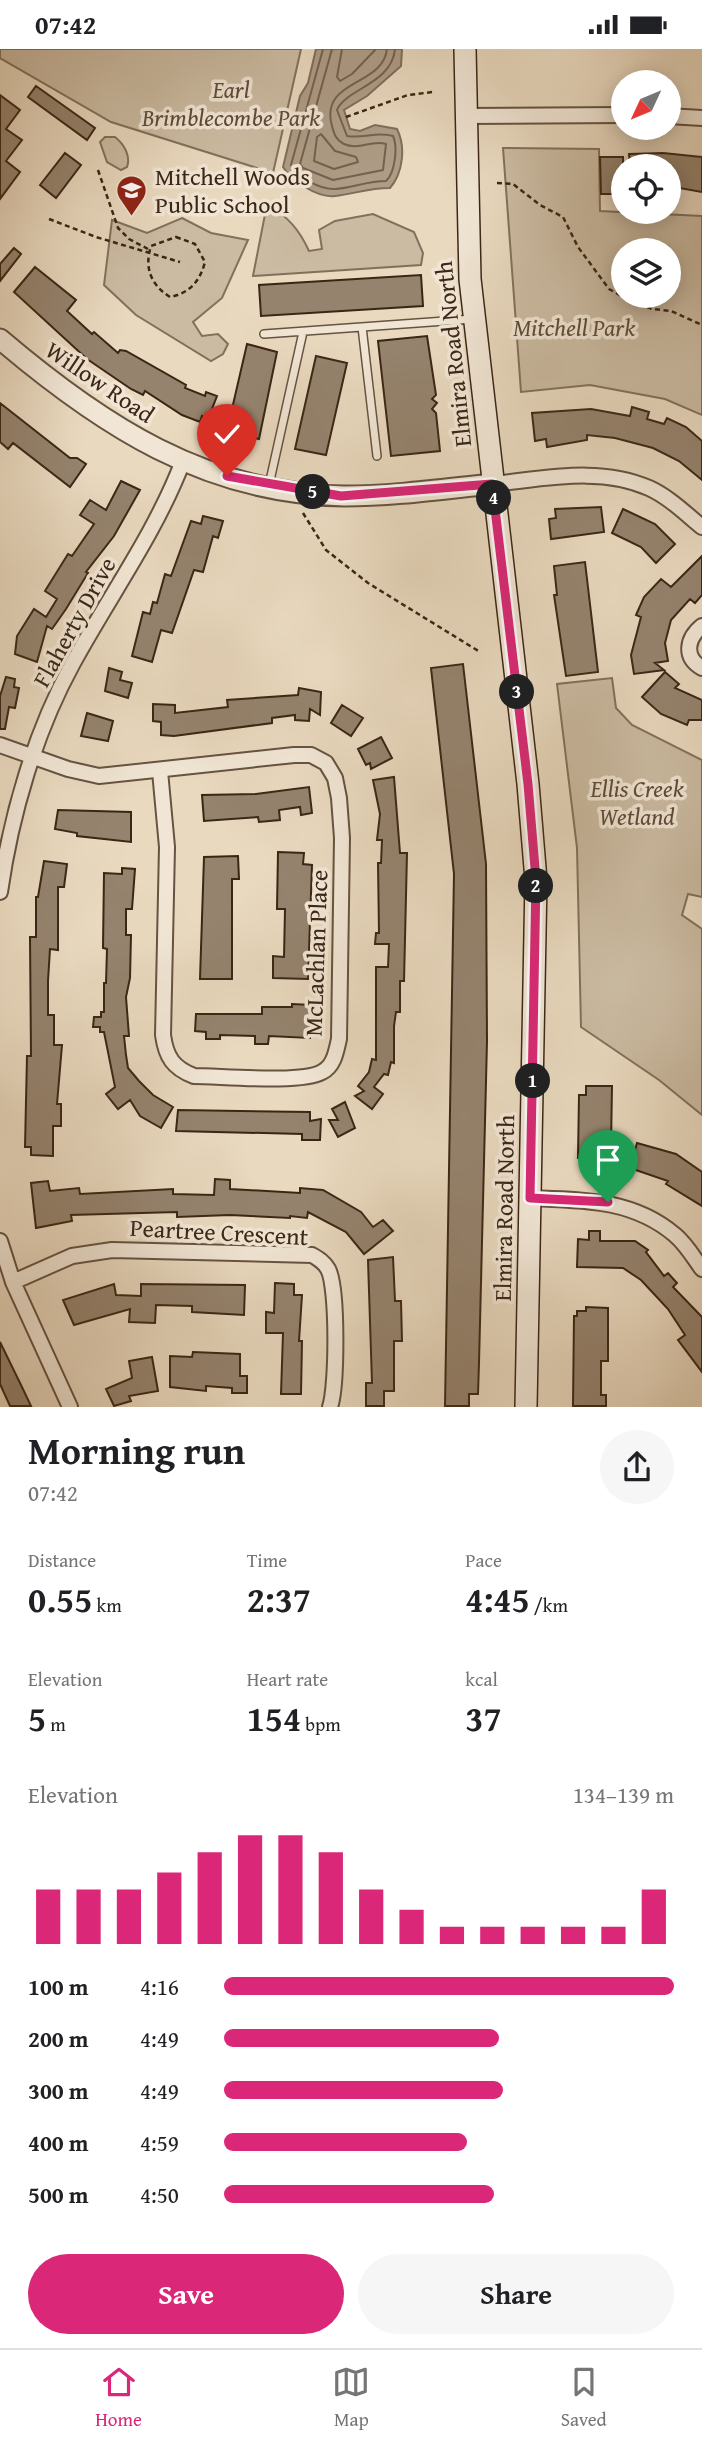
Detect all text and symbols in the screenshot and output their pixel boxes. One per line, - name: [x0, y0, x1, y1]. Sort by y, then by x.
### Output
- text: 07:42: [35, 5, 96, 44]
- north arrow: [611, 70, 681, 140]
- map controls: [611, 70, 681, 308]
- park label: Earl Brimblecombe Park: [141, 72, 320, 135]
- button: locate: [611, 154, 681, 224]
- place label: Mitchell Woods Public School: [155, 159, 310, 222]
- school or university icon: Mitchell Woods Public School: [115, 173, 149, 217]
- button: layers: [611, 238, 681, 308]
- street label: Elmira Road North: [426, 259, 480, 449]
- park label: Mitchell Park: [513, 310, 635, 345]
- street label: Willow Road: [38, 333, 162, 432]
- pin: [197, 404, 257, 476]
- icon: check: [208, 415, 246, 453]
- pin: 5: [296, 475, 330, 509]
- text: 5: [308, 477, 317, 505]
- pin: 4: [476, 481, 512, 515]
- text: 4: [489, 483, 498, 511]
- street label: Flaherty Drive: [24, 551, 124, 693]
- pin: 3: [500, 675, 534, 709]
- text: 3: [512, 677, 521, 705]
- park label: Ellis Creek Wetland: [589, 771, 684, 834]
- street label: McLachlan Place: [296, 869, 336, 1037]
- pin: 2: [518, 869, 554, 903]
- text: 2: [531, 871, 540, 899]
- pin: 1: [516, 1063, 550, 1099]
- text: 1: [528, 1066, 537, 1094]
- street label: Elmira Road North: [485, 1114, 523, 1302]
- pin: [578, 1130, 638, 1202]
- icon: arrive: [589, 1141, 627, 1179]
- street label: Peartree Crescent: [129, 1210, 310, 1254]
- text: Morning run: [28, 1422, 245, 1478]
- button: share: [600, 1430, 674, 1504]
- text: 07:42: [28, 1476, 78, 1509]
- text: Distance: [28, 1546, 96, 1574]
- text: Time: [247, 1546, 287, 1574]
- text: Pace: [465, 1546, 502, 1574]
- text: 0.55: [28, 1574, 92, 1625]
- text: 2:37: [247, 1574, 311, 1625]
- text: 4:45: [465, 1574, 530, 1625]
- text: km: [92, 1591, 122, 1619]
- text: /km: [530, 1591, 568, 1619]
- text: Elevation: [28, 1665, 102, 1693]
- text: Heart rate: [247, 1665, 328, 1693]
- text: kcal: [465, 1665, 498, 1693]
- text: 5: [28, 1693, 46, 1744]
- text: 154: [247, 1693, 301, 1744]
- text: 37: [465, 1693, 502, 1744]
- text: m: [46, 1710, 66, 1738]
- text: bpm: [301, 1710, 341, 1738]
- text: Elevation: [28, 1778, 118, 1811]
- text: 134–139 m: [573, 1778, 674, 1811]
- text: 100 m: [28, 1970, 89, 2003]
- text: 4:16: [140, 1970, 179, 2003]
- text: 200 m: [28, 2022, 89, 2055]
- text: 4:49: [140, 2022, 179, 2055]
- text: 300 m: [28, 2074, 89, 2107]
- text: 4:49: [140, 2074, 179, 2107]
- text: 400 m: [28, 2126, 89, 2159]
- text: 4:59: [140, 2126, 179, 2159]
- text: 500 m: [28, 2178, 89, 2211]
- text: 4:50: [140, 2178, 179, 2211]
- button: Save: [28, 2254, 344, 2334]
- button: Share: [358, 2254, 674, 2334]
- tab: Home: [95, 2363, 142, 2433]
- tab: Map: [332, 2363, 370, 2433]
- tab: Saved: [561, 2363, 607, 2433]

